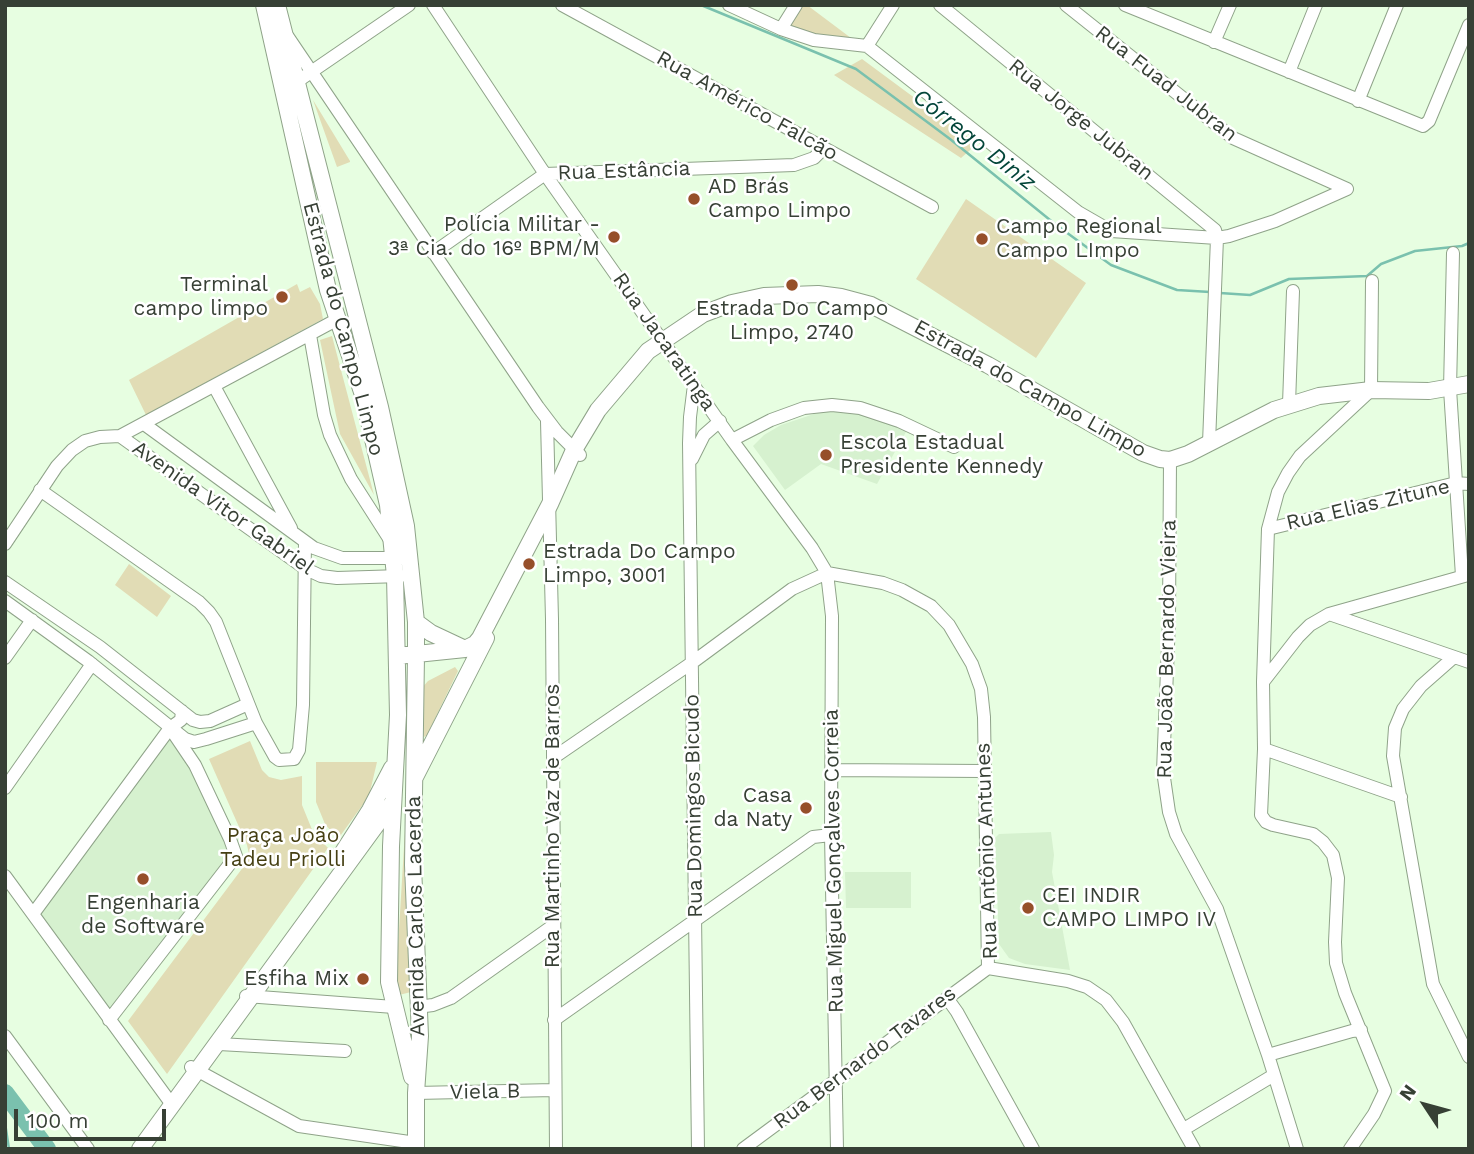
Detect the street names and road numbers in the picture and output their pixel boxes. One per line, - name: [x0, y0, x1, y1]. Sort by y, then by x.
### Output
- street label: Rua Fuad Jubran: [1090, 21, 1242, 147]
- street label: Rua Américo Falcão: [652, 46, 842, 166]
- street label: Rua Jorge Jubran: [1003, 54, 1159, 186]
- street label: Rua Estância: [557, 156, 691, 186]
- street label: Estrada do Campo Limpo: [297, 199, 389, 459]
- street label: Rua Jacaratinga: [607, 268, 721, 416]
- street label: Estrada do Campo Limpo: [909, 315, 1151, 463]
- street label: Avenida Vitor Gabriel: [127, 436, 319, 580]
- street label: Rua Elias Zitune: [1284, 474, 1452, 536]
- street label: Rua João Bernardo Vieira: [1152, 519, 1182, 779]
- street label: Rua Martinho Vaz de Barros: [540, 684, 566, 968]
- street label: Rua Domingos Bicudo: [679, 694, 709, 918]
- street label: Rua Miguel Gonçalves Correia: [819, 709, 849, 1013]
- street label: Rua Antônio Antunes: [971, 742, 1003, 960]
- street label: Avenida Carlos Lacerda: [401, 795, 431, 1037]
- street label: Rua Bernardo Tavares: [769, 981, 961, 1135]
- street label: Viela B: [450, 1079, 520, 1105]

